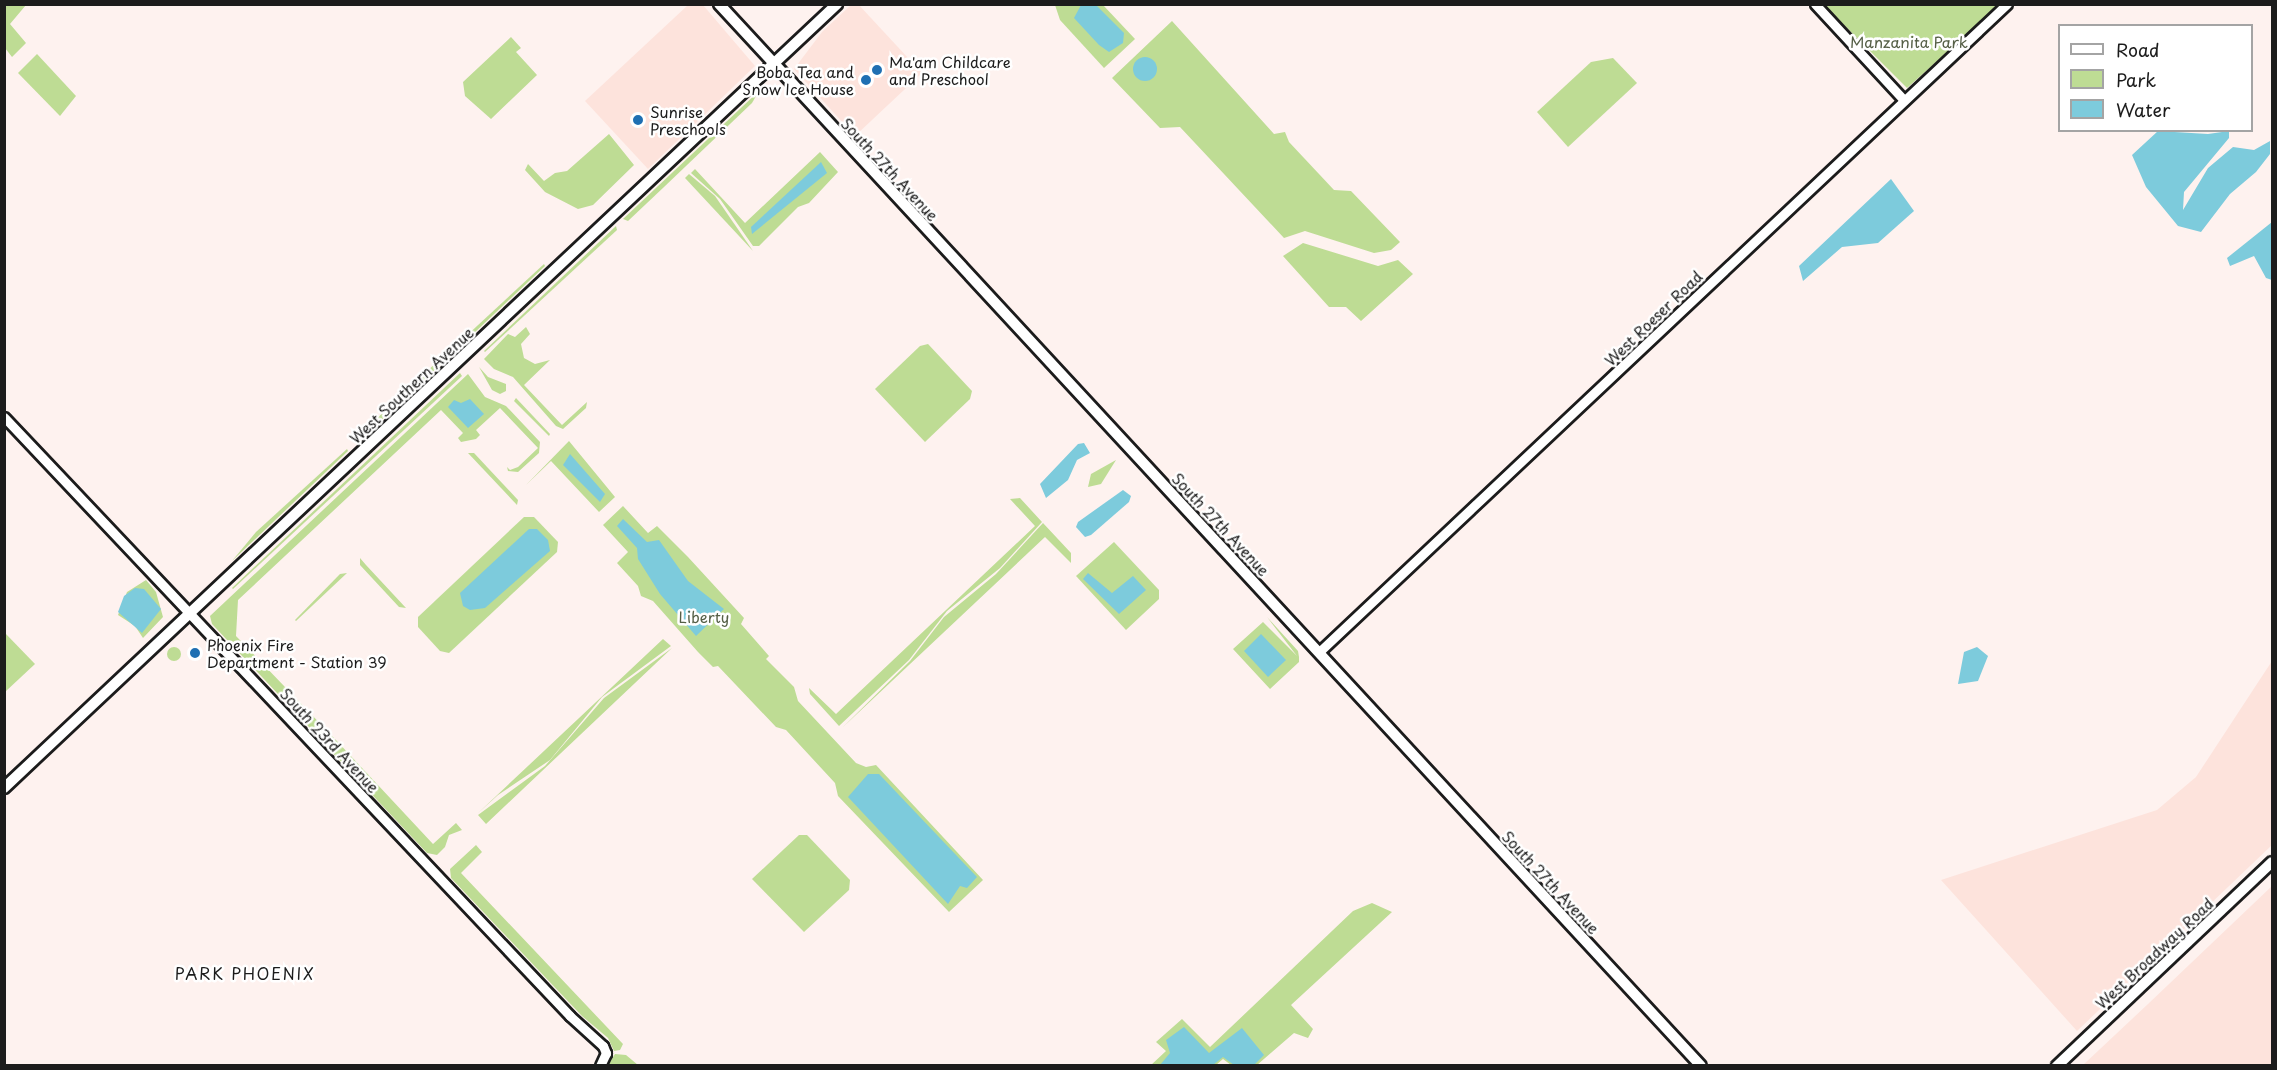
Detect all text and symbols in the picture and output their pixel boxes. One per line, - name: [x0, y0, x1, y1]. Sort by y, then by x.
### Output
- legend: [2058, 24, 2253, 132]
- park label: Manzanita Park: [1850, 33, 1968, 51]
- text: Road: [2116, 36, 2160, 63]
- place label: Ma'am Childcare and Preschool: [889, 52, 1011, 87]
- place label: Boba Tea and Snow Ice House: [742, 62, 854, 97]
- marker: Ma'am Childcare and Preschool: [870, 63, 884, 77]
- text: Park: [2116, 66, 2156, 93]
- marker: Boba Tea and Snow Ice House: [859, 73, 873, 87]
- text: Water: [2116, 96, 2170, 123]
- place label: Sunrise Preschools: [650, 102, 726, 137]
- marker: Sunrise Preschools: [631, 113, 645, 127]
- street label: South 27th Avenue: [837, 114, 943, 224]
- street label: West Roeser Road: [1601, 267, 1705, 369]
- street label: West Southern Avenue: [346, 323, 476, 447]
- street label: South 27th Avenue: [1168, 469, 1274, 579]
- park label: Liberty: [679, 608, 729, 626]
- place label: Phoenix Fire Department - Station 39: [207, 635, 386, 670]
- marker: Phoenix Fire Department - Station 39: [188, 646, 202, 660]
- street label: South 23rd Avenue: [276, 684, 384, 796]
- street label: South 27th Avenue: [1498, 827, 1604, 937]
- street label: West Broadway Road: [2091, 894, 2217, 1012]
- district label: PARK PHOENIX: [175, 963, 315, 983]

